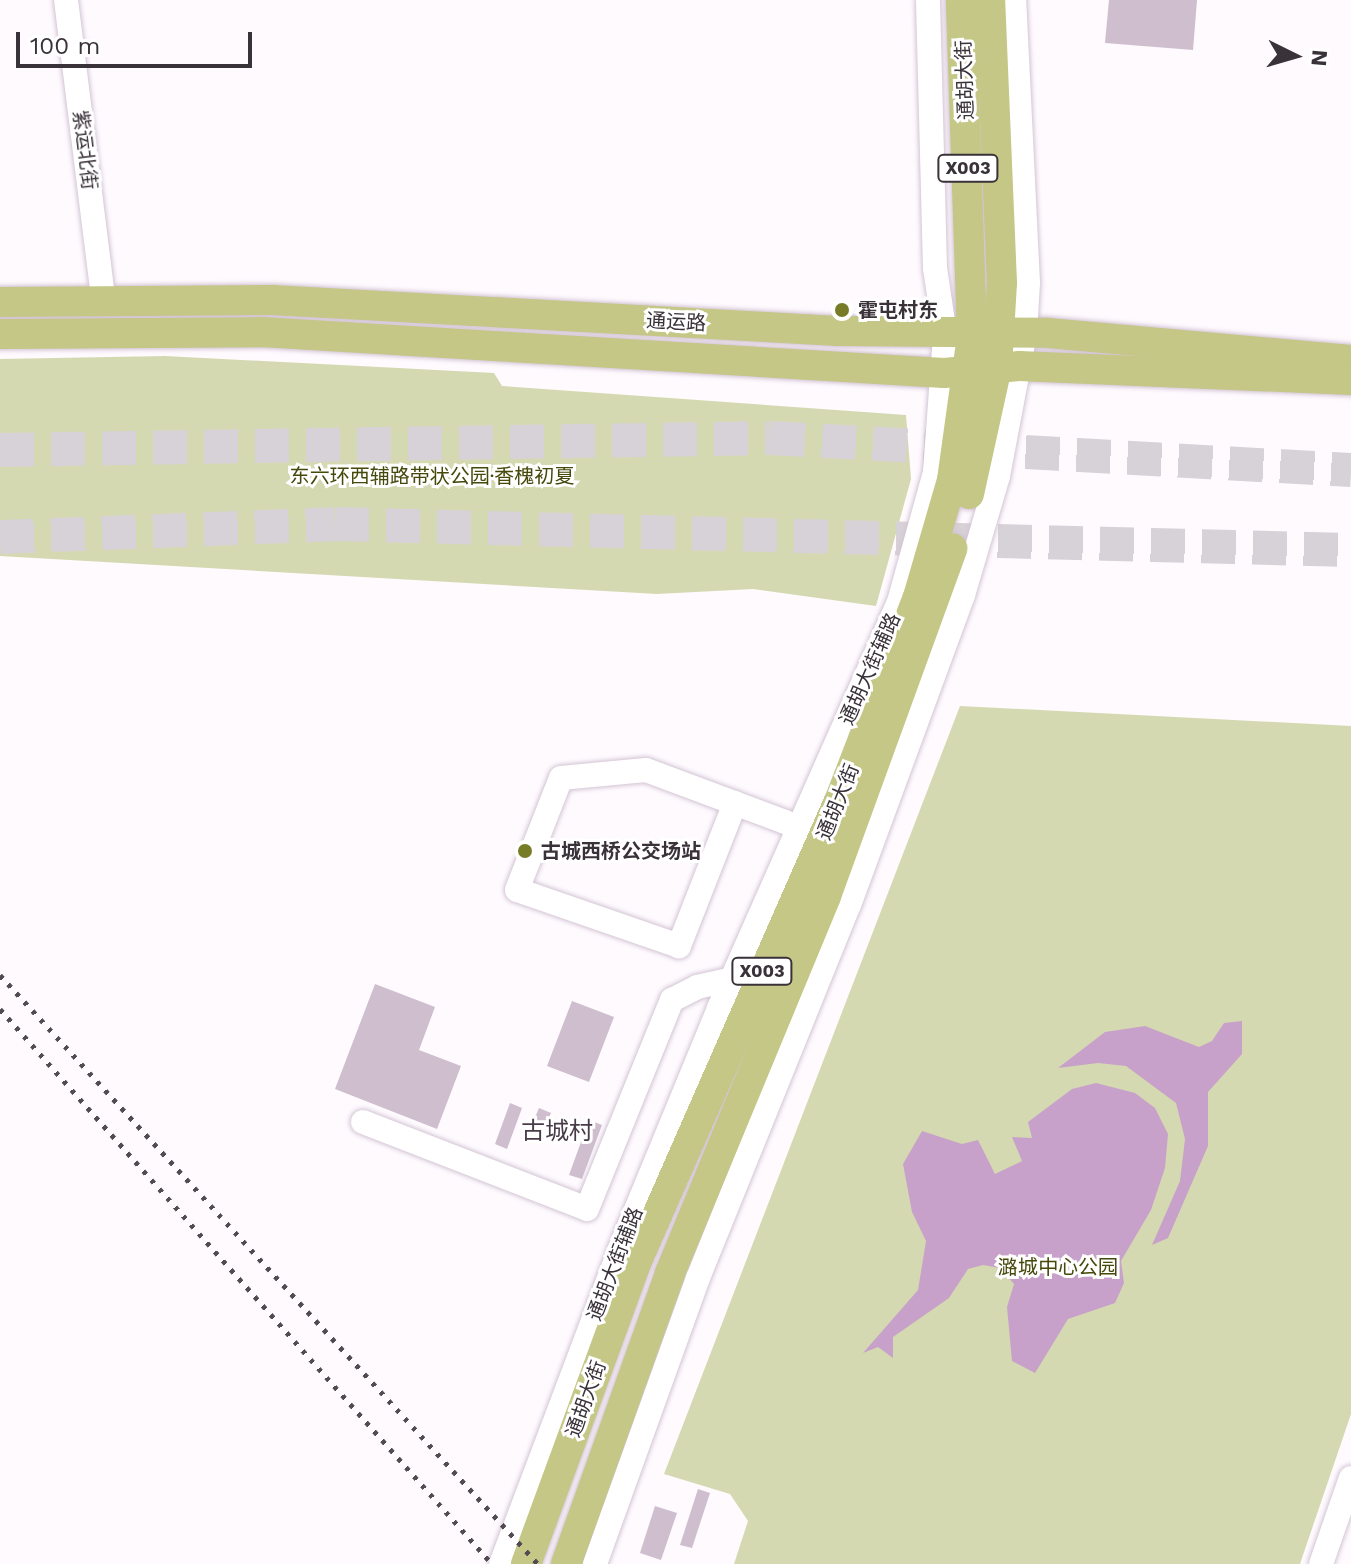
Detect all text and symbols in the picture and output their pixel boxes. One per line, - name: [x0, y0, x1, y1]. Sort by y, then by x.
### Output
- scale bar: [20, 16, 256, 66]
- north arrow: [1255, 16, 1335, 96]
- text: 100 m: [30, 32, 100, 60]
- street label: 通胡大街: [952, 40, 978, 120]
- text: N: [1306, 49, 1333, 67]
- street label: 紫运北街: [68, 109, 102, 191]
- road number: X003: [936, 154, 1000, 182]
- place label: 霍屯村东: [858, 298, 938, 322]
- marker: 霍屯村东: [833, 301, 851, 319]
- street label: 通运路: [645, 308, 707, 336]
- park label: 东六环西辅路带状公园·香槐初夏: [290, 464, 574, 488]
- street label: 通胡大街辅路: [835, 609, 905, 729]
- street label: 通胡大街: [812, 760, 864, 844]
- place label: 古城西桥公交场站: [541, 839, 701, 863]
- marker: 古城西桥公交场站: [516, 842, 534, 860]
- road number: X003: [730, 957, 794, 985]
- district label: 古城村: [521, 1118, 593, 1146]
- street label: 通胡大街辅路: [582, 1204, 648, 1324]
- park label: 潞城中心公园: [998, 1255, 1118, 1279]
- street label: 通胡大街: [561, 1357, 611, 1441]

